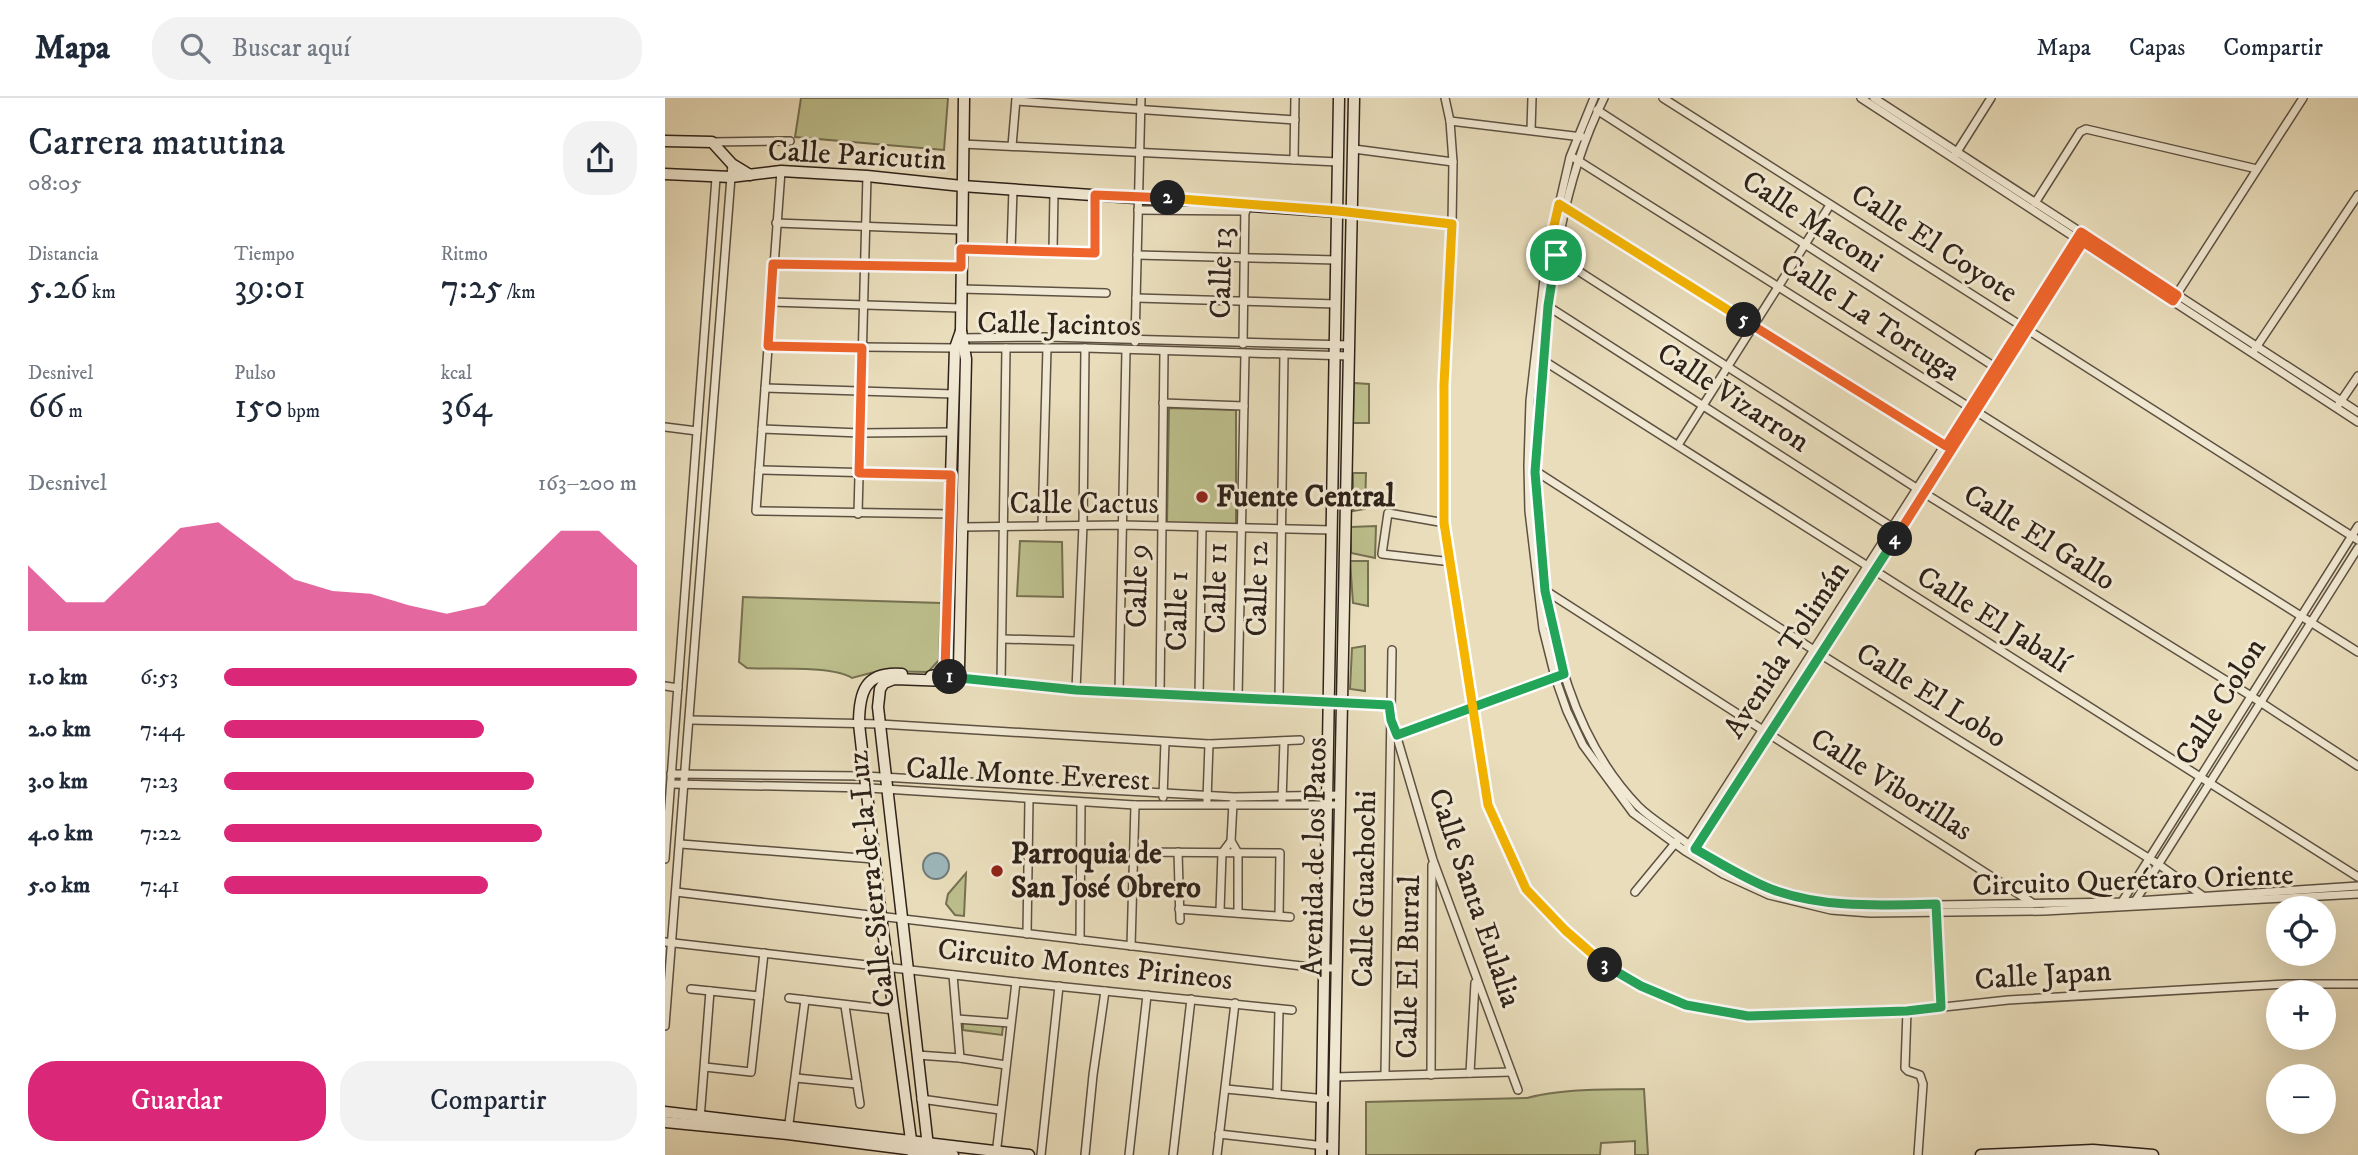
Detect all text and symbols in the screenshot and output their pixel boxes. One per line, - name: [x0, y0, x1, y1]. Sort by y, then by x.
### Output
- search box: [152, 17, 642, 80]
- text: Mapa: [35, 28, 110, 69]
- icon: search: [176, 29, 214, 67]
- text: Buscar aquí: [232, 32, 350, 65]
- text: Mapa: [2037, 33, 2091, 63]
- text: Capas: [2129, 33, 2185, 63]
- text: Compartir: [2223, 33, 2323, 63]
- text: Carrera matutina: [28, 119, 285, 167]
- button: share: [563, 121, 637, 195]
- street label: Calle Paricutin: [767, 133, 948, 179]
- street label: Calle Maconi: [1735, 163, 1889, 281]
- text: 08:05: [28, 169, 82, 198]
- street label: Calle El Coyote: [1844, 176, 2024, 312]
- pin: 2: [1151, 180, 1185, 216]
- text: 2: [1163, 186, 1172, 209]
- pin: [1526, 225, 1586, 285]
- street label: Calle 13: [1203, 227, 1241, 319]
- icon: arrive: [1537, 236, 1575, 274]
- text: Distancia: [28, 243, 99, 266]
- text: Tiempo: [234, 243, 294, 266]
- text: Ritmo: [441, 243, 488, 266]
- street label: Calle La Tortuga: [1773, 246, 1967, 390]
- text: 5.26: [28, 266, 88, 310]
- text: 39:01: [234, 266, 306, 310]
- text: 7:25: [441, 266, 503, 310]
- text: km: [88, 281, 116, 304]
- text: /km: [503, 281, 536, 304]
- pin: 5: [1727, 302, 1761, 338]
- street label: Calle Jacintos: [977, 305, 1141, 345]
- text: 5: [1739, 308, 1748, 331]
- street label: Calle Vizarron: [1650, 335, 1816, 461]
- text: Desnivel: [28, 362, 93, 385]
- text: Pulso: [234, 362, 276, 385]
- text: kcal: [441, 362, 472, 385]
- text: 66: [28, 385, 64, 429]
- text: 150: [234, 385, 283, 429]
- text: 364: [441, 385, 492, 429]
- text: m: [64, 400, 83, 423]
- text: bpm: [283, 400, 320, 423]
- text: Desnivel: [28, 469, 107, 498]
- text: 163–200 m: [538, 469, 637, 498]
- street label: Calle El Gallo: [1956, 477, 2122, 599]
- place label: Fuente Central: [1216, 479, 1396, 516]
- street label: Calle Cactus: [1009, 486, 1159, 523]
- marker: Fuente Central: [1194, 489, 1210, 505]
- pin: 4: [1877, 522, 1913, 556]
- text: 4: [1889, 527, 1900, 550]
- street label: Calle 12: [1239, 541, 1277, 637]
- street label: Calle 11: [1198, 542, 1236, 634]
- street label: Calle 9: [1119, 543, 1157, 629]
- street label: Avenida Tolimán: [1716, 554, 1858, 745]
- street label: Calle El Jabalí: [1910, 558, 2078, 682]
- street label: Calle 1: [1159, 570, 1197, 652]
- street label: Calle Colon: [2167, 631, 2275, 772]
- street label: Calle El Lobo: [1849, 635, 2013, 757]
- pin: 1: [933, 660, 967, 694]
- text: 1.0 km: [28, 663, 88, 692]
- text: 6:53: [140, 663, 178, 692]
- text: 1: [946, 665, 953, 688]
- text: 2.0 km: [28, 715, 91, 744]
- text: 7:44: [140, 715, 185, 744]
- street label: Calle Viborillas: [1803, 721, 1979, 849]
- street label: Avenida de los Patos: [1294, 737, 1336, 977]
- street label: Calle Sierra de la Luz: [840, 749, 904, 1009]
- street label: Calle Monte Everest: [905, 750, 1151, 800]
- text: 3.0 km: [28, 767, 88, 796]
- text: 7:23: [140, 767, 178, 796]
- street label: Calle Santa Eulalia: [1419, 784, 1529, 1013]
- street label: Calle Guachochi: [1345, 790, 1385, 988]
- text: 4.0 km: [28, 819, 93, 848]
- text: 7:22: [140, 819, 181, 848]
- place label: Parroquia de San José Obrero: [1011, 836, 1201, 907]
- street label: Circuito Querétaro Oriente: [1972, 857, 2294, 905]
- marker: Parroquia de San José Obrero: [989, 863, 1005, 879]
- text: 5.0 km: [28, 871, 90, 900]
- text: 7:41: [140, 871, 180, 900]
- street label: Calle El Burral: [1389, 875, 1429, 1059]
- map controls: [2266, 896, 2336, 1134]
- button: locate: [2266, 896, 2336, 966]
- street label: Circuito Montes Pirineos: [936, 931, 1234, 999]
- pin: 3: [1587, 948, 1623, 982]
- text: 3: [1601, 953, 1608, 976]
- street label: Calle Japan: [1973, 953, 2113, 999]
- button: +: [2266, 980, 2336, 1050]
- button: Guardar: [28, 1061, 326, 1141]
- button: Compartir: [340, 1061, 637, 1141]
- button: −: [2266, 1064, 2336, 1134]

